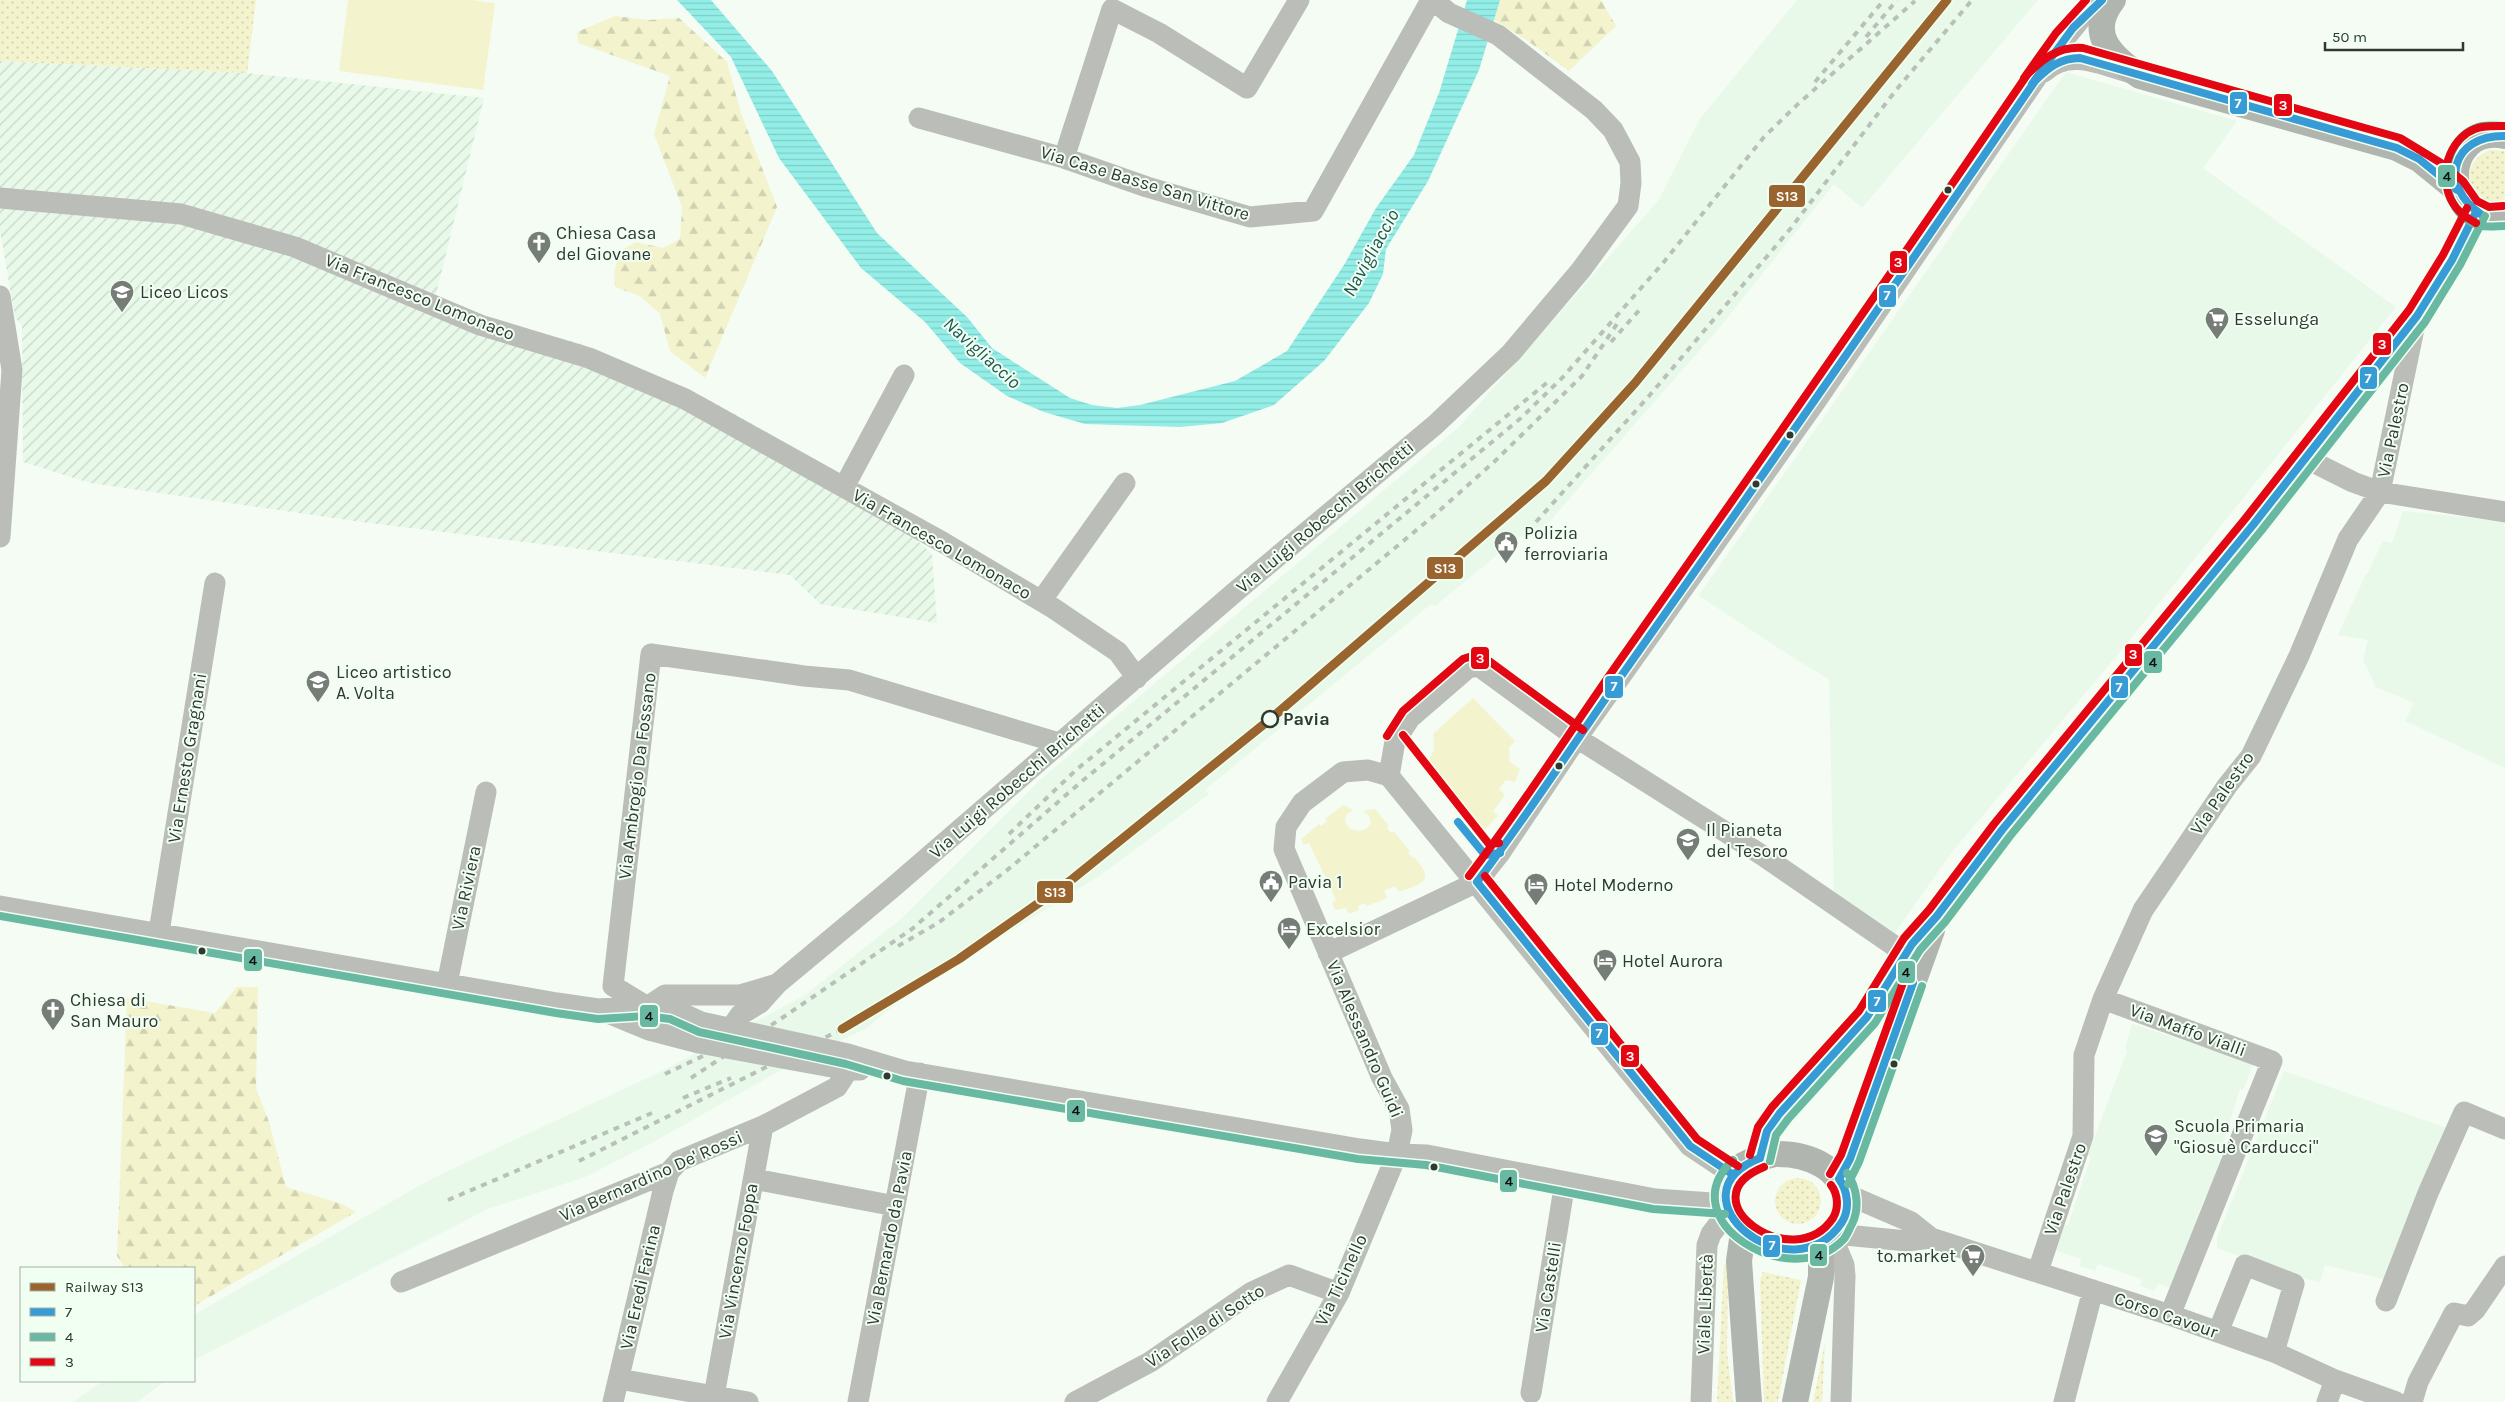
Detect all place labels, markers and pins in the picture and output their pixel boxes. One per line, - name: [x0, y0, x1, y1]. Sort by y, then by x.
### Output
- unlabelled marker: [1943, 185, 1953, 195]
- place label: Chiesa Casa del Giovane: [556, 222, 656, 265]
- church icon: Chiesa Casa del Giovane: [526, 230, 552, 264]
- school or university icon: Liceo Licos: [109, 279, 135, 313]
- place label: Liceo Licos: [140, 281, 229, 303]
- supermarket icon: Esselunga: [2204, 306, 2230, 340]
- place label: Esselunga: [2234, 308, 2319, 330]
- unlabelled marker: [1785, 430, 1795, 440]
- unlabelled marker: [1751, 479, 1761, 489]
- place label: Polizia ferroviaria: [1524, 522, 1608, 565]
- public building icon: Polizia ferroviaria: [1493, 530, 1519, 564]
- place label: Liceo artistico A. Volta: [336, 661, 452, 704]
- school or university icon: Liceo artistico A. Volta: [305, 669, 331, 703]
- place label: Pavia: [1283, 708, 1330, 730]
- marker: Pavia: [1261, 710, 1279, 728]
- unlabelled marker: [1554, 761, 1564, 771]
- place label: Il Pianeta del Tesoro: [1706, 819, 1788, 862]
- school or university icon: Il Pianeta del Tesoro: [1675, 827, 1701, 861]
- public building icon: Pavia 1: [1258, 869, 1284, 903]
- place label: Pavia 1: [1288, 871, 1342, 893]
- hotel icon: Hotel Moderno: [1523, 872, 1549, 906]
- place label: Hotel Moderno: [1554, 874, 1673, 896]
- hotel icon: Excelsior: [1276, 916, 1302, 950]
- place label: Excelsior: [1306, 918, 1381, 940]
- unlabelled marker: [197, 946, 207, 956]
- hotel icon: Hotel Aurora: [1592, 948, 1618, 982]
- place label: Hotel Aurora: [1622, 950, 1723, 972]
- place label: Chiesa di San Mauro: [70, 989, 158, 1032]
- church icon: Chiesa di San Mauro: [40, 997, 66, 1031]
- unlabelled marker: [1889, 1059, 1899, 1069]
- unlabelled marker: [882, 1071, 892, 1081]
- place label: Scuola Primaria "Giosuè Carducci": [2174, 1115, 2319, 1158]
- school or university icon: Scuola Primaria "Giosuè Carducci": [2143, 1123, 2169, 1157]
- unlabelled marker: [1429, 1162, 1439, 1172]
- supermarket icon: to.market: [1960, 1243, 1986, 1277]
- place label: to.market: [1877, 1245, 1956, 1267]

